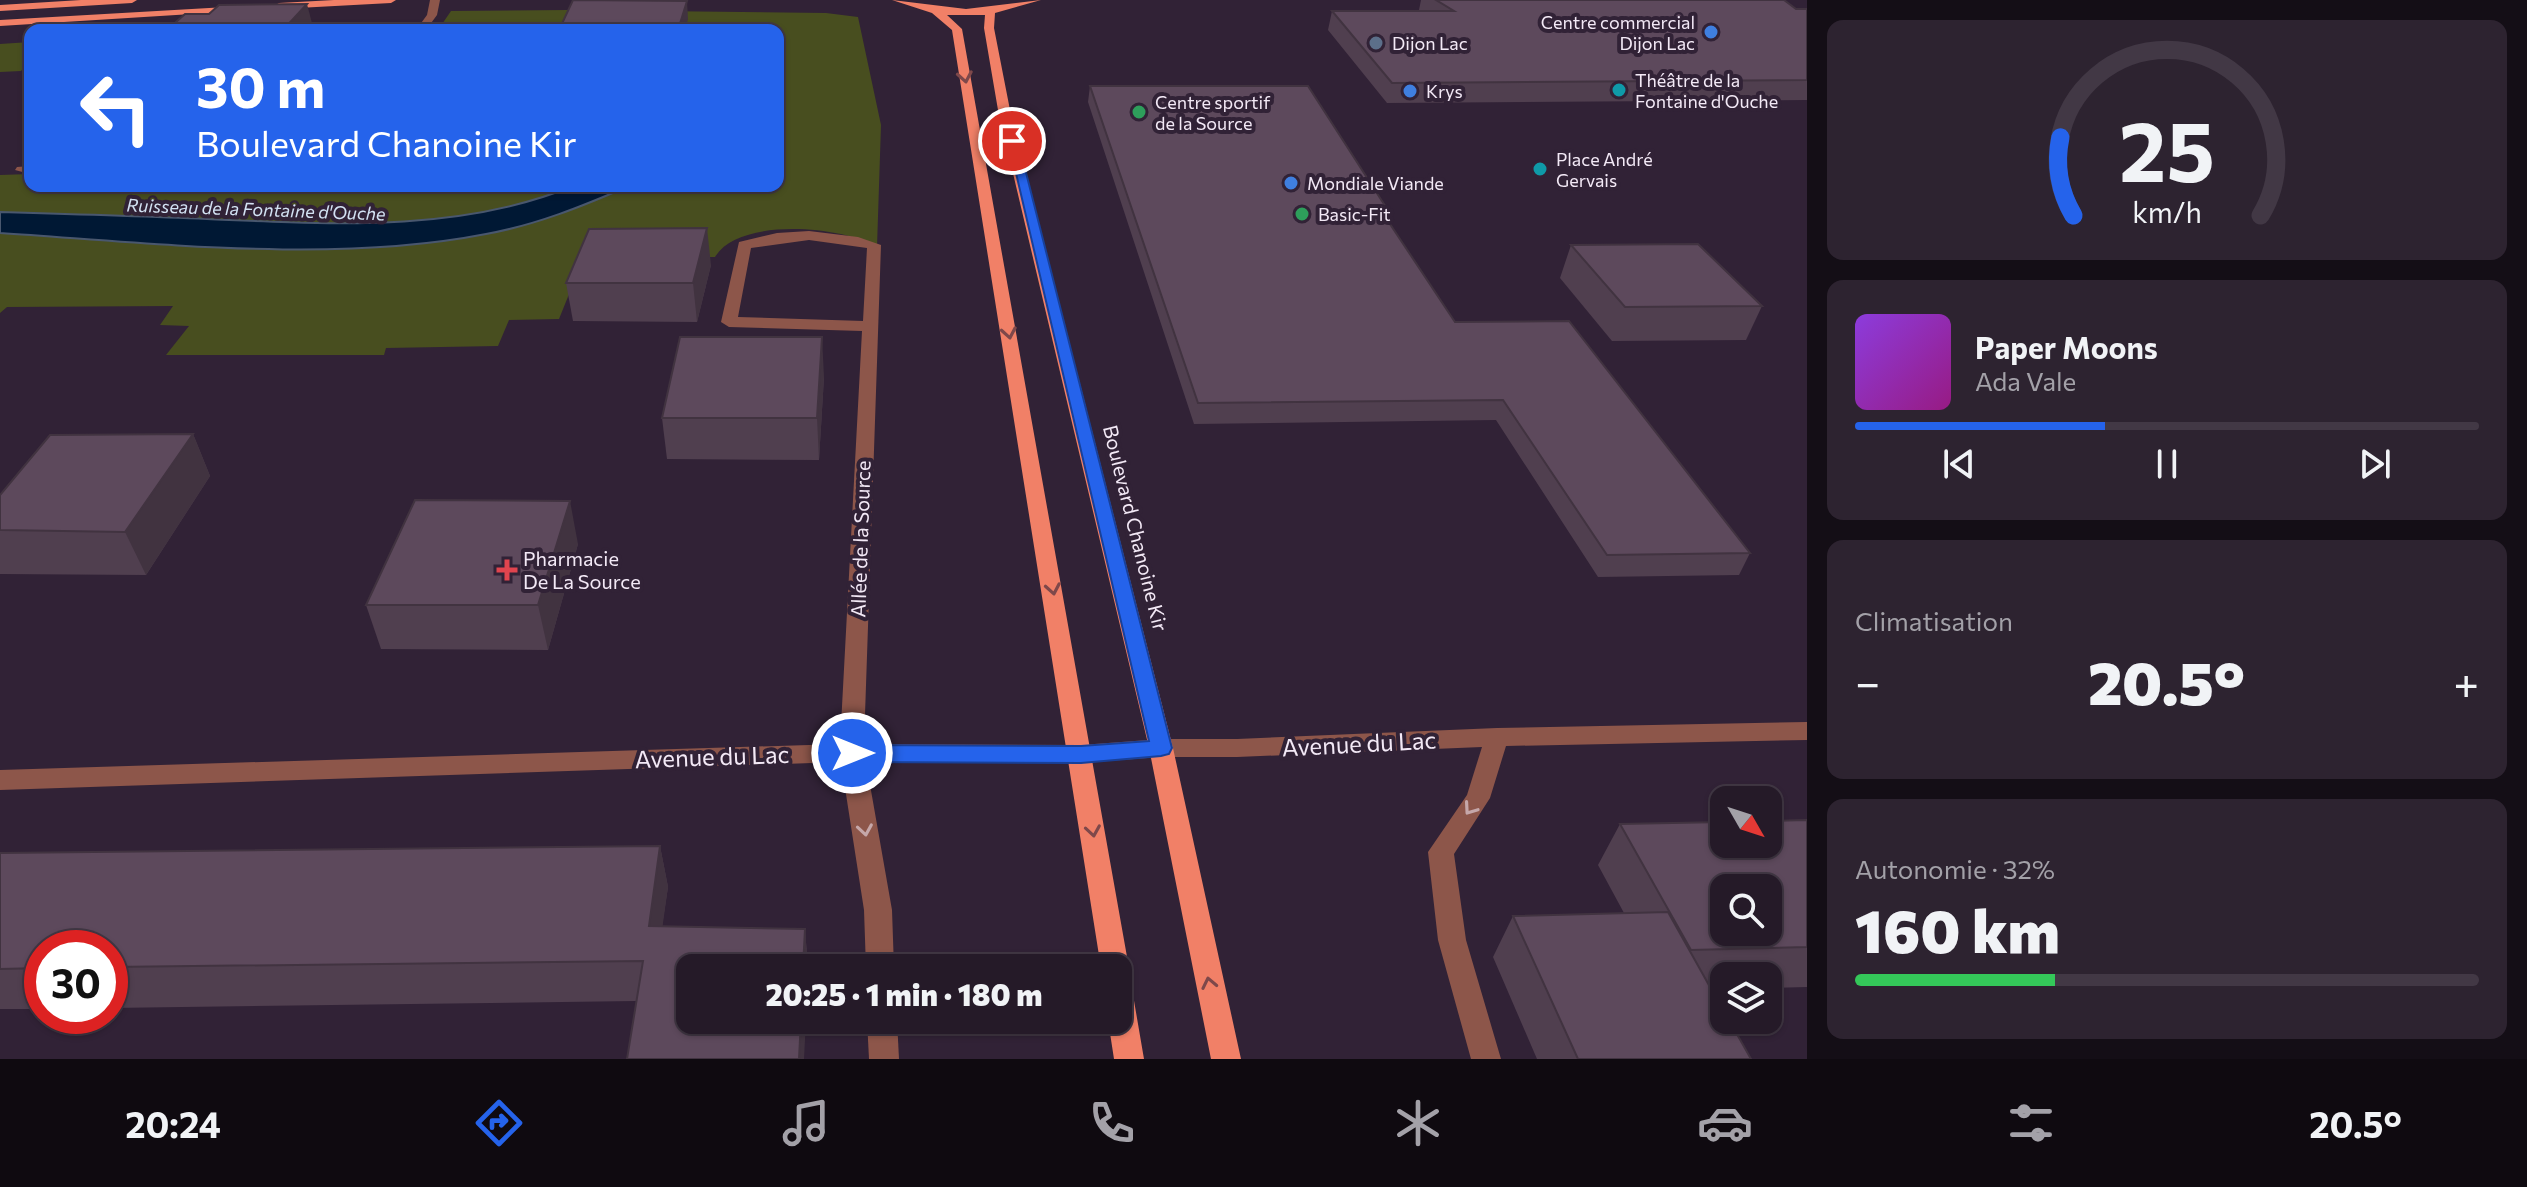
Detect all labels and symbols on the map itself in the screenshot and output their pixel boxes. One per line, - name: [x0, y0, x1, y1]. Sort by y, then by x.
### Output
- place label: Centre commercial Dijon Lac: [1541, 11, 1695, 54]
- marker: Centre commercial Dijon Lac: [1702, 23, 1720, 41]
- place label: Dijon Lac: [1392, 32, 1468, 54]
- marker: Dijon Lac: [1367, 34, 1385, 52]
- place label: Théâtre de la Fontaine d'Ouche: [1635, 69, 1778, 112]
- one-way arrow: [956, 70, 973, 84]
- place label: Krys: [1426, 80, 1463, 102]
- marker: Théâtre de la Fontaine d'Ouche: [1610, 81, 1628, 99]
- marker: Krys: [1401, 82, 1419, 100]
- place label: Centre sportif de la Source: [1155, 91, 1271, 134]
- marker: Centre sportif de la Source: [1130, 103, 1148, 121]
- pin: [978, 107, 1046, 175]
- place label: Place André Gervais: [1556, 148, 1653, 191]
- marker: Place André Gervais: [1531, 160, 1549, 178]
- place label: Mondiale Viande: [1307, 172, 1444, 194]
- marker: Mondiale Viande: [1282, 174, 1300, 192]
- water label: Ruisseau de la Fontaine d'Ouche: [126, 193, 386, 225]
- place label: Basic-Fit: [1318, 203, 1391, 225]
- marker: Basic-Fit: [1293, 205, 1311, 223]
- one-way arrow: [999, 326, 1016, 340]
- street label: Boulevard Chanoine Kir: [1099, 422, 1173, 634]
- street label: Allée de la Source: [845, 460, 875, 618]
- place label: Pharmacie De La Source: [523, 546, 641, 593]
- marker: Pharmacie De La Source: [498, 561, 516, 579]
- one-way arrow: [1043, 583, 1060, 596]
- position arrow: [810, 711, 894, 795]
- street label: Avenue du Lac: [1281, 724, 1437, 762]
- street label: Avenue du Lac: [634, 739, 790, 773]
- north arrow: [1710, 786, 1782, 858]
- one-way arrow: [1465, 801, 1480, 815]
- one-way arrow: [855, 823, 872, 837]
- one-way arrow: [1084, 825, 1101, 838]
- speed limit sign: 30: [24, 930, 128, 1034]
- one-way arrow: [1201, 976, 1218, 990]

